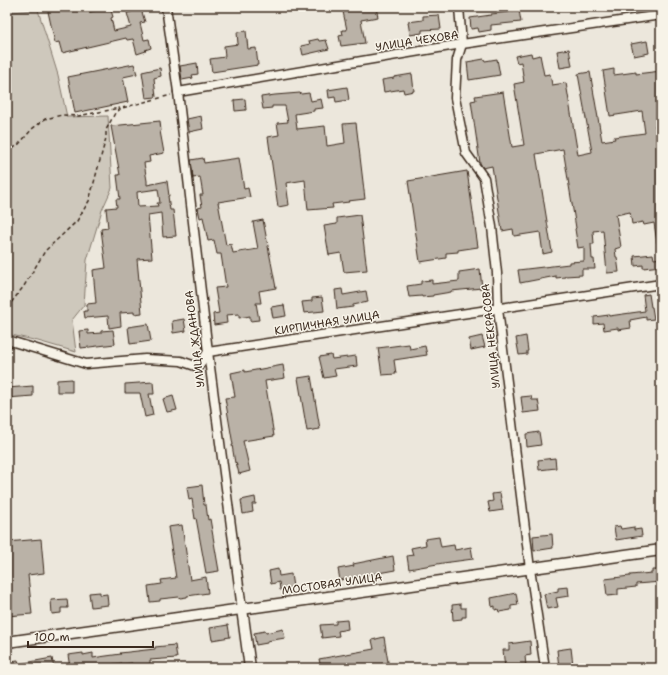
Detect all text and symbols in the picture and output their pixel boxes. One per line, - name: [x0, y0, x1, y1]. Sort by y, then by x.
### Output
- street label: УЛИЦА ЧЕХОВА: [374, 27, 460, 55]
- street label: УЛИЦА НЕКРАСОВА: [478, 283, 504, 389]
- street label: УЛИЦА ЖДАНОВА: [182, 290, 208, 388]
- street label: КИРПИЧНАЯ УЛИЦА: [273, 307, 381, 339]
- street label: МОСТОВАЯ УЛИЦА: [281, 570, 383, 598]
- scale bar: [28, 623, 153, 649]
- text: 100 m: [34, 629, 70, 645]

